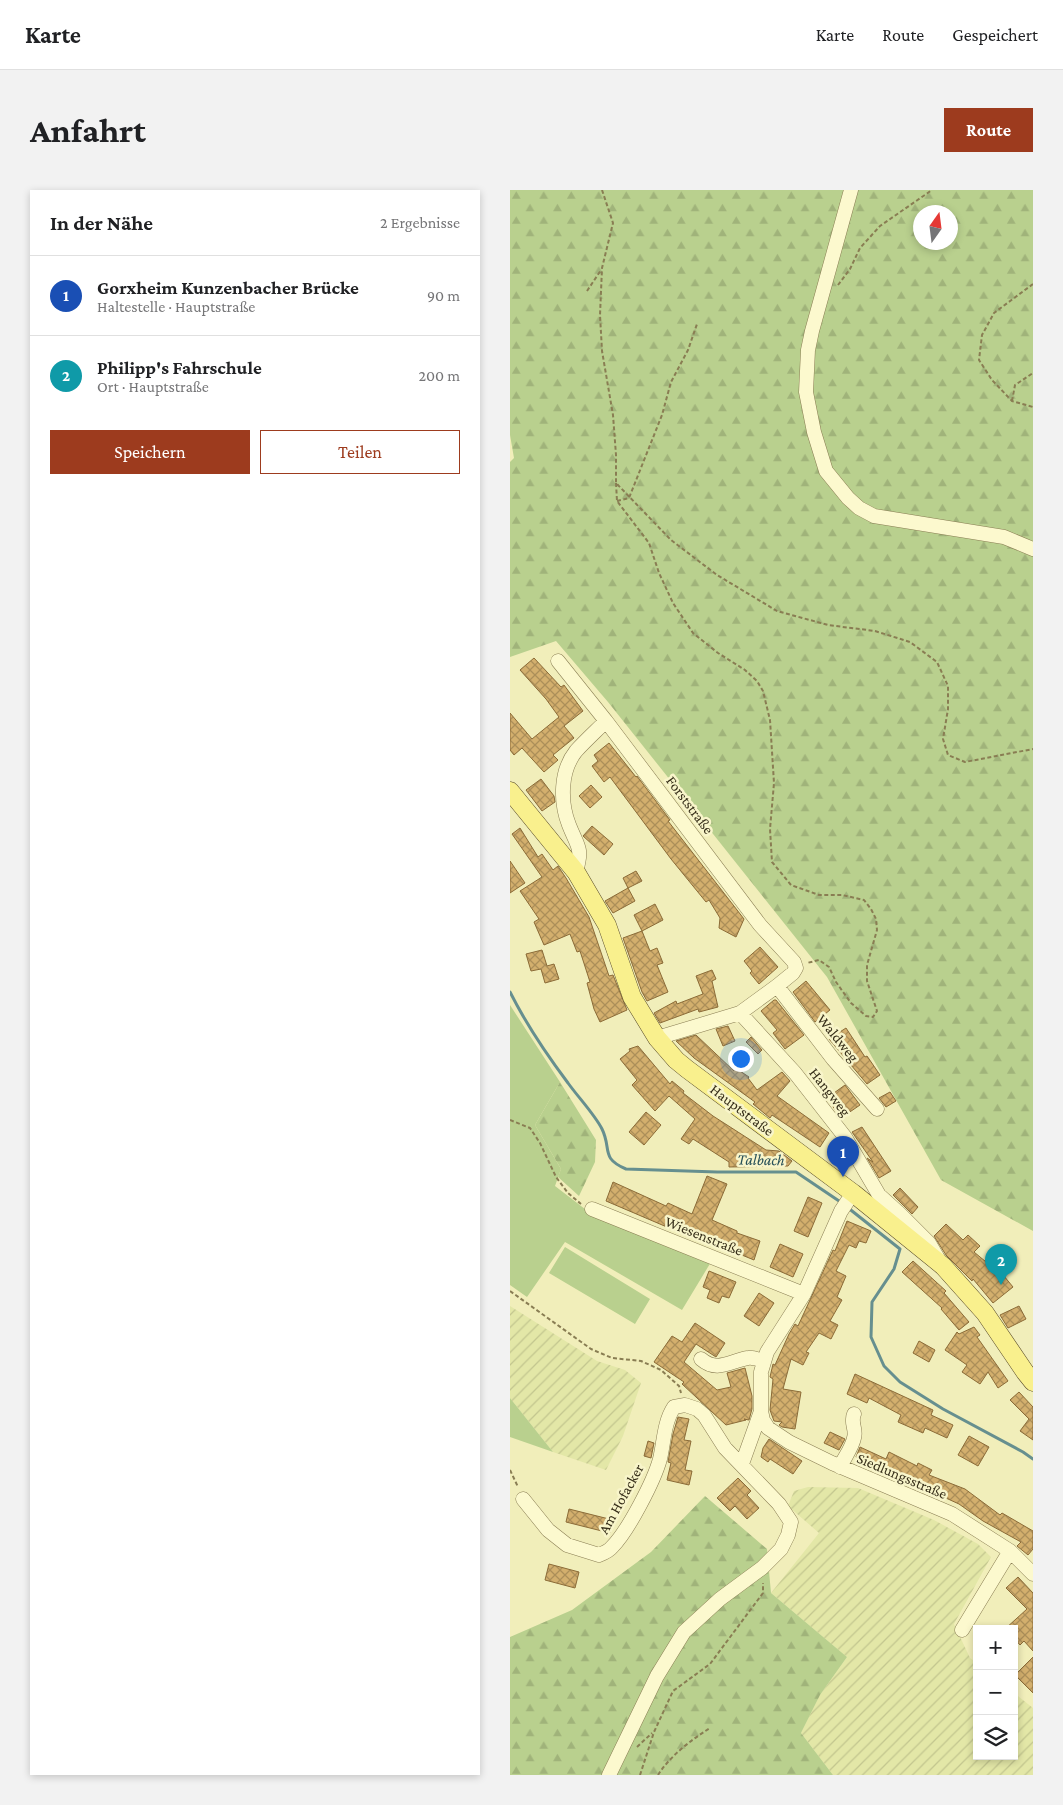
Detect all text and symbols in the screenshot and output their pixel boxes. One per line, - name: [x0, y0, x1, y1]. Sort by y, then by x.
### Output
- text: Karte: [25, 21, 81, 48]
- text: Karte: [816, 25, 854, 45]
- text: Route: [882, 25, 924, 45]
- text: Gespeichert: [952, 25, 1038, 45]
- button: Route: [944, 108, 1033, 152]
- text: Anfahrt: [30, 111, 146, 150]
- north arrow: [913, 205, 958, 250]
- text: In der Nähe: [50, 211, 153, 235]
- text: 2 Ergebnisse: [380, 214, 460, 231]
- text: Gorxheim Kunzenbacher Brücke: [97, 277, 359, 298]
- text: 1: [63, 287, 69, 304]
- text: 90 m: [427, 287, 460, 304]
- text: Haltestelle · Hauptstraße: [97, 298, 255, 315]
- text: Philipp's Fahrschule: [97, 357, 262, 378]
- text: 2: [62, 367, 70, 384]
- text: 200 m: [418, 367, 460, 384]
- text: Ort · Hauptstraße: [97, 378, 209, 395]
- button: Speichern: [50, 430, 250, 474]
- button: Teilen: [260, 430, 460, 474]
- street label: Forststraße: [663, 773, 717, 837]
- street label: Waldweg: [813, 1011, 862, 1066]
- your location: [728, 1046, 754, 1072]
- street label: Hangweg: [805, 1065, 854, 1120]
- street label: Hauptstraße: [707, 1081, 777, 1140]
- pin: 1: [827, 1136, 859, 1177]
- water label: Talbach: [737, 1151, 785, 1168]
- street label: Wiesenstraße: [663, 1213, 746, 1259]
- pin: 2: [985, 1244, 1017, 1285]
- street label: Siedlungsstraße: [854, 1450, 950, 1503]
- street label: Am Hofacker: [595, 1461, 647, 1537]
- map controls: [973, 1625, 1018, 1760]
- button: +: [973, 1625, 1018, 1670]
- button: −: [973, 1670, 1018, 1715]
- button: layers: [973, 1715, 1018, 1760]

